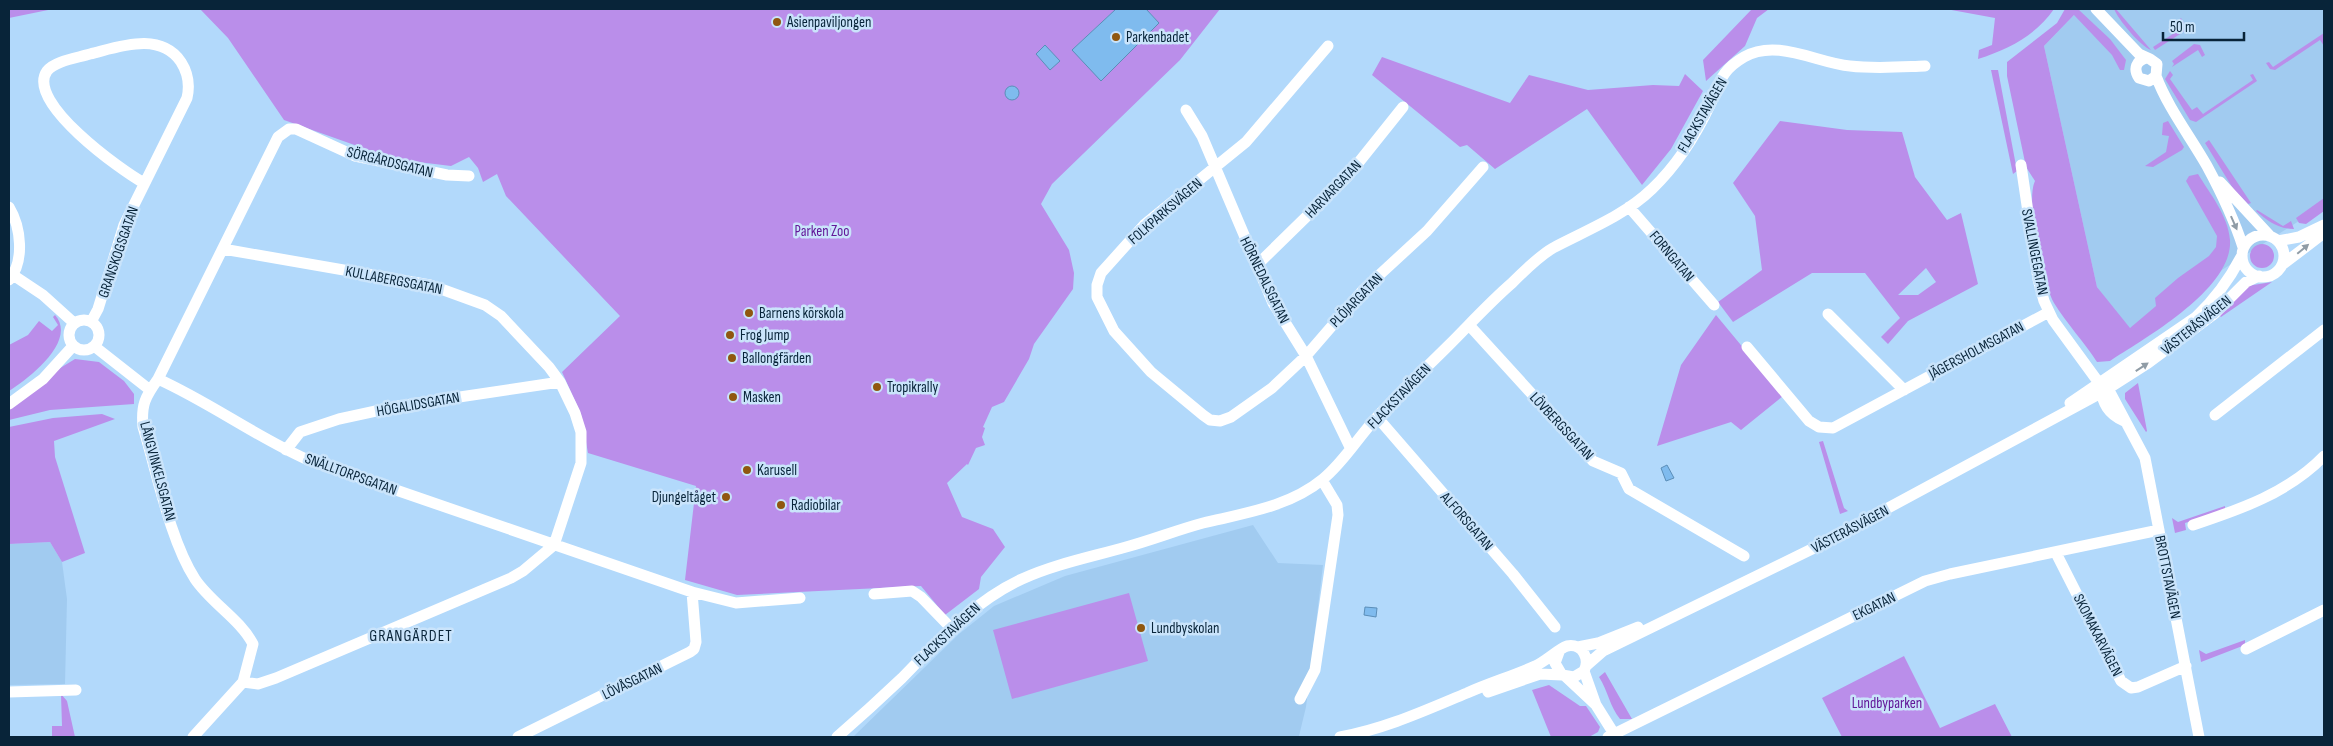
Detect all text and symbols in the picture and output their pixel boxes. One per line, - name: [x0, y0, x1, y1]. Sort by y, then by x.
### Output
- scale bar: [2163, 10, 2244, 42]
- place label: Asienpaviljongen: [786, 13, 871, 32]
- marker: Asienpaviljongen: [771, 16, 783, 28]
- text: 50 m: [2170, 18, 2195, 37]
- place label: Parkenbadet: [1126, 28, 1189, 47]
- marker: Parkenbadet: [1110, 31, 1122, 43]
- street label: FLACKSTAVÄGEN: [1673, 74, 1732, 156]
- street label: SÖRGÅRDSGATAN: [345, 143, 435, 182]
- street label: HARVARGATAN: [1301, 156, 1366, 222]
- street label: FOLKPARKSVÄGEN: [1124, 174, 1206, 249]
- street label: GRANSKOGSGATAN: [94, 204, 143, 300]
- street label: SVALLINGEGATAN: [2017, 207, 2052, 297]
- one-way arrow: [2231, 216, 2239, 230]
- park label: Parken Zoo: [795, 222, 849, 241]
- street label: FORNGATAN: [1645, 227, 1698, 286]
- street label: HÖRNEDALSGATAN: [1235, 234, 1294, 327]
- one-way arrow: [2297, 244, 2310, 255]
- street label: KULLABERGSGATAN: [344, 262, 444, 299]
- street label: PLÖJARGATAN: [1326, 269, 1387, 331]
- street label: VÄSTERÅSVÄGEN: [2157, 291, 2235, 359]
- place label: Barnens körskola: [759, 304, 844, 323]
- marker: Barnens körskola: [743, 307, 755, 319]
- street label: JÄGERSHOLMSGATAN: [1924, 317, 2027, 384]
- place label: Frog Jump: [740, 326, 789, 345]
- marker: Frog Jump: [724, 329, 736, 341]
- place label: Ballongfärden: [742, 349, 811, 368]
- marker: Ballongfärden: [726, 352, 738, 364]
- street label: FLACKSTAVÄGEN: [1363, 360, 1435, 433]
- one-way arrow: [2136, 362, 2149, 372]
- place label: Tropikrally: [887, 378, 938, 397]
- marker: Tropikrally: [871, 381, 883, 393]
- street label: HÖGALIDSGATAN: [375, 388, 461, 421]
- place label: Masken: [743, 388, 781, 407]
- street label: LÖVBERGSGATAN: [1525, 389, 1598, 464]
- marker: Masken: [727, 391, 739, 403]
- street label: LÅNGVINKELSGATAN: [135, 419, 180, 523]
- street label: SNÄLLTORPSGATAN: [302, 449, 399, 500]
- place label: Karusell: [757, 461, 797, 480]
- marker: Karusell: [741, 464, 753, 476]
- street label: ALFORSGATAN: [1435, 487, 1497, 554]
- place label: Djungeltåget: [652, 488, 716, 507]
- marker: Djungeltåget: [720, 491, 732, 503]
- place label: Radiobilar: [791, 496, 841, 515]
- marker: Radiobilar: [775, 499, 787, 511]
- street label: VÄSTERÅSVÄGEN: [1808, 501, 1892, 558]
- street label: BROTTSTAVÄGEN: [2150, 534, 2185, 620]
- street label: EKGATAN: [1850, 588, 1899, 625]
- street label: SKOMAKARVÄGEN: [2069, 591, 2126, 680]
- street label: FLACKSTAVÄGEN: [910, 599, 984, 670]
- place label: Lundbyskolan: [1151, 619, 1219, 638]
- marker: Lundbyskolan: [1135, 622, 1147, 634]
- district label: GRANGÄRDET: [369, 627, 453, 646]
- street label: LÖVÅSGATAN: [599, 659, 665, 704]
- park label: Lundbyparken: [1852, 694, 1922, 713]

